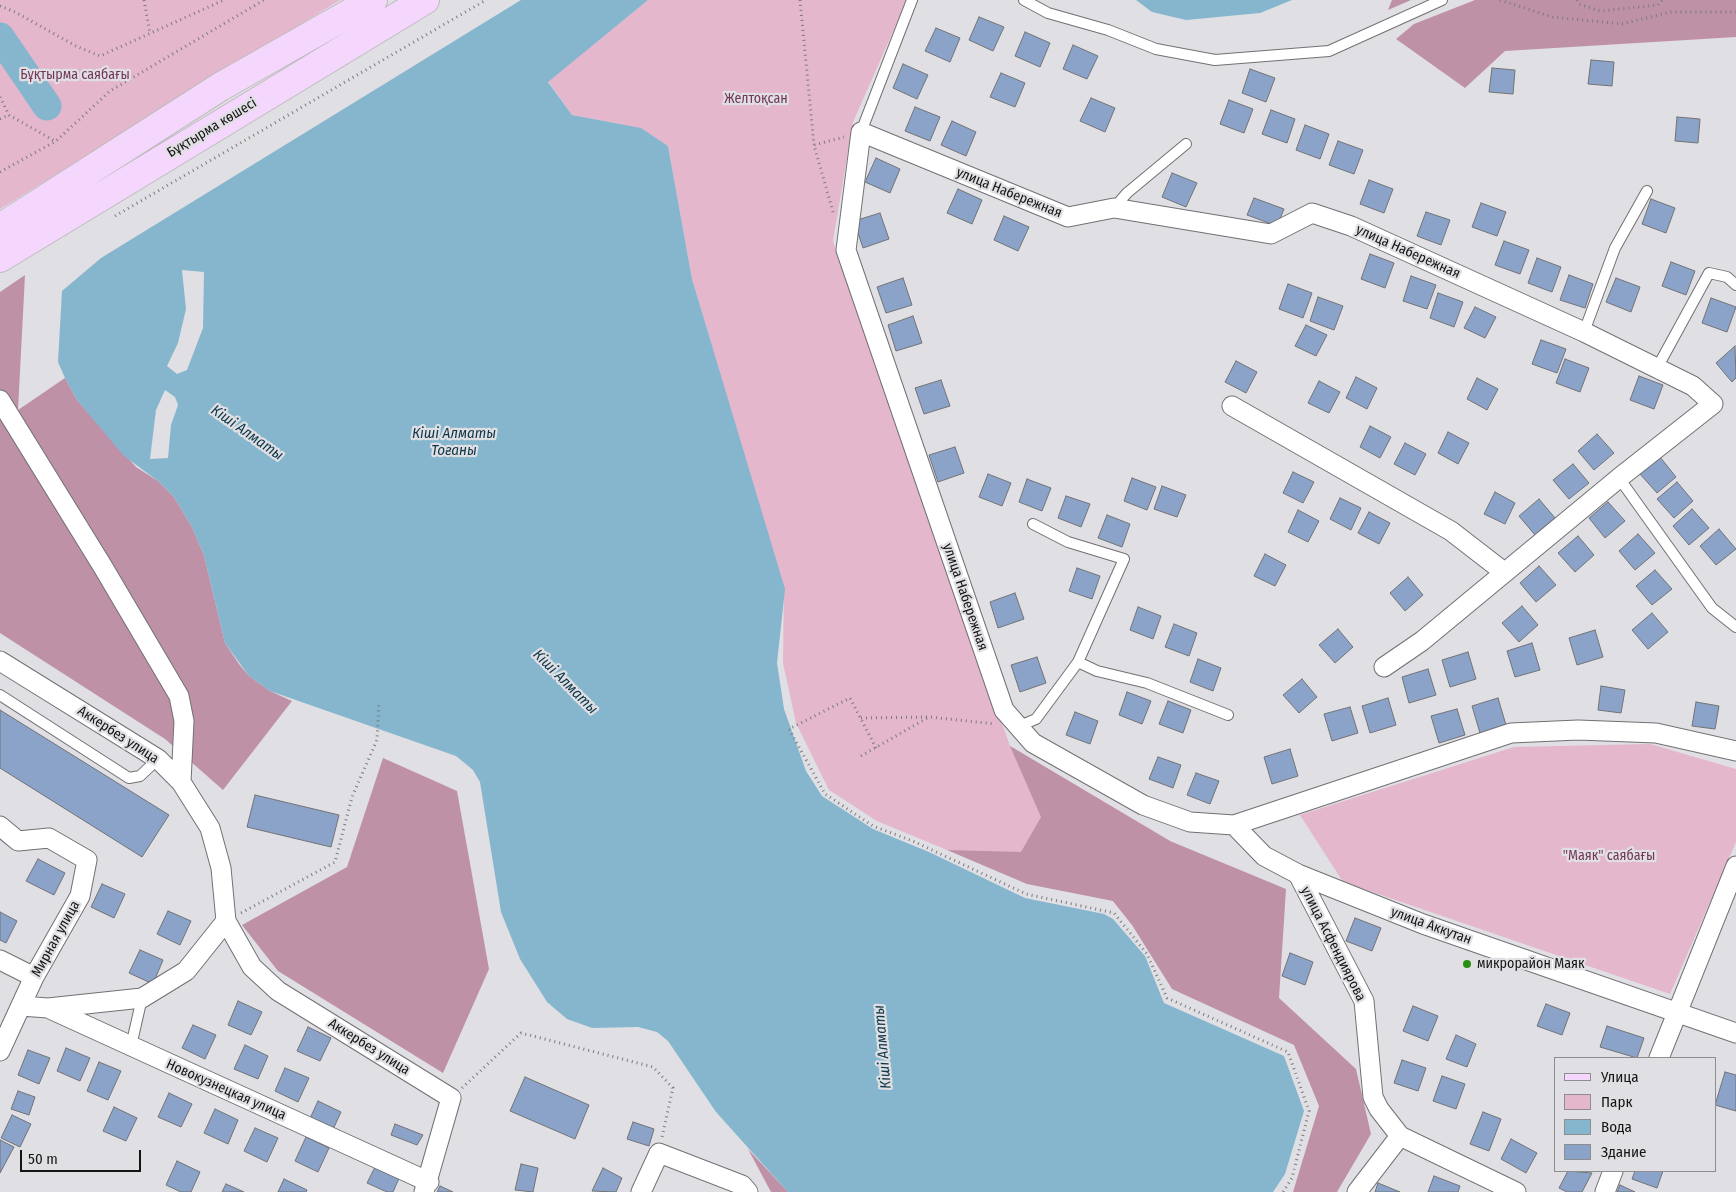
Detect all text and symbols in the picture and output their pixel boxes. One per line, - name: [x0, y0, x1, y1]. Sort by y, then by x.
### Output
- park label: Бұқтырма саябағы: [20, 67, 130, 83]
- park label: Желтоқсан: [724, 91, 788, 107]
- street label: Бұқтырма көшесі: [164, 95, 260, 161]
- street label: улица Набережная: [954, 164, 1064, 222]
- street label: улица Набережная: [1353, 221, 1463, 283]
- water label: Кіші Алматы: [207, 401, 287, 465]
- water label: Кіші Алматы Тоғаны: [412, 425, 496, 460]
- street label: улица Набережная: [939, 541, 991, 653]
- water label: Кіші Алматы: [529, 646, 601, 718]
- street label: Аккербез улица: [74, 703, 162, 767]
- park label: "Маяк" саябағы: [1563, 848, 1655, 864]
- street label: улица Асфендиярова: [1297, 884, 1369, 1004]
- street label: Мирная улица: [28, 898, 84, 980]
- street label: улица Аккутан: [1388, 904, 1474, 948]
- place label: микрорайон Маяк: [1477, 956, 1585, 972]
- marker: микрорайон Маяк: [1461, 958, 1473, 970]
- water label: Кіші Алматы: [870, 1004, 896, 1090]
- street label: Аккербез улица: [325, 1015, 413, 1079]
- street label: Новокузнецкая улица: [163, 1056, 289, 1124]
- legend: [1554, 1057, 1716, 1172]
- text: Улица: [1601, 1068, 1639, 1086]
- text: Парк: [1601, 1093, 1632, 1111]
- text: Вода: [1601, 1118, 1632, 1136]
- scale bar: [22, 1140, 144, 1172]
- text: Здание: [1601, 1143, 1647, 1161]
- text: 50 m: [28, 1150, 58, 1168]

